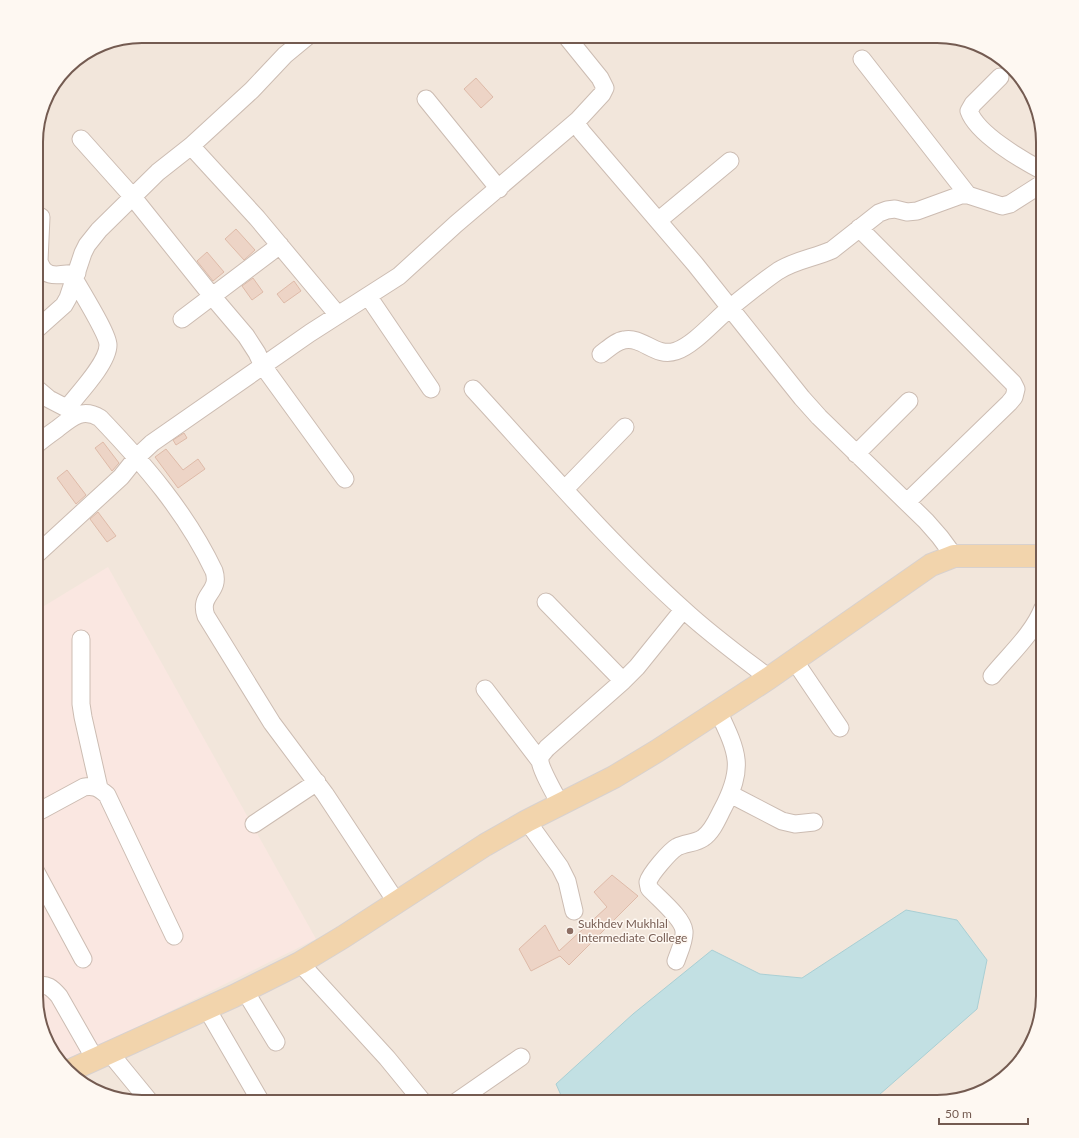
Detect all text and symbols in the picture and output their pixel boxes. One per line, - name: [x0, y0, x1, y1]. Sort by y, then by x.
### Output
- place label: Sukhdev Mukhlal Intermediate College: [578, 916, 687, 945]
- marker: Sukhdev Mukhlal Intermediate College: [565, 926, 575, 936]
- scale bar: [939, 1100, 1028, 1126]
- text: 50 m: [945, 1106, 972, 1121]

